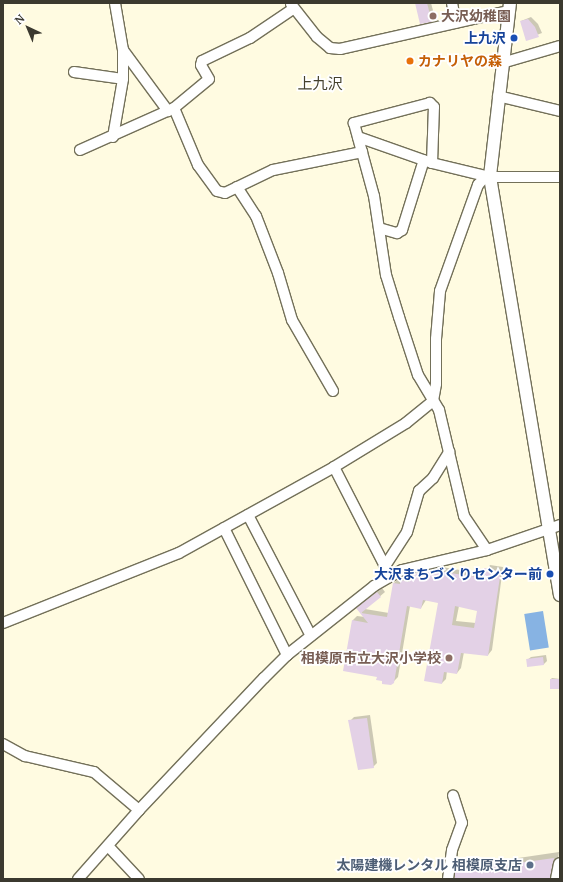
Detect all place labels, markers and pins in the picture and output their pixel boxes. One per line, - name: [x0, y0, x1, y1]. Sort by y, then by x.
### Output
- place label: 大沢幼稚園: [441, 8, 511, 24]
- marker: 大沢幼稚園: [428, 11, 438, 21]
- place label: 上九沢: [464, 30, 506, 46]
- marker: 上九沢: [509, 33, 519, 43]
- place label: カナリヤの森: [418, 53, 502, 69]
- marker: カナリヤの森: [405, 56, 415, 66]
- place label: 大沢まちづくりセンター前: [374, 566, 542, 582]
- marker: 大沢まちづくりセンター前: [545, 569, 555, 579]
- place label: 相模原市立大沢小学校: [301, 650, 441, 666]
- marker: 相模原市立大沢小学校: [444, 653, 454, 663]
- place label: 太陽建機レンタル 相模原支店: [336, 857, 522, 873]
- marker: 太陽建機レンタル 相模原支店: [525, 860, 535, 870]

